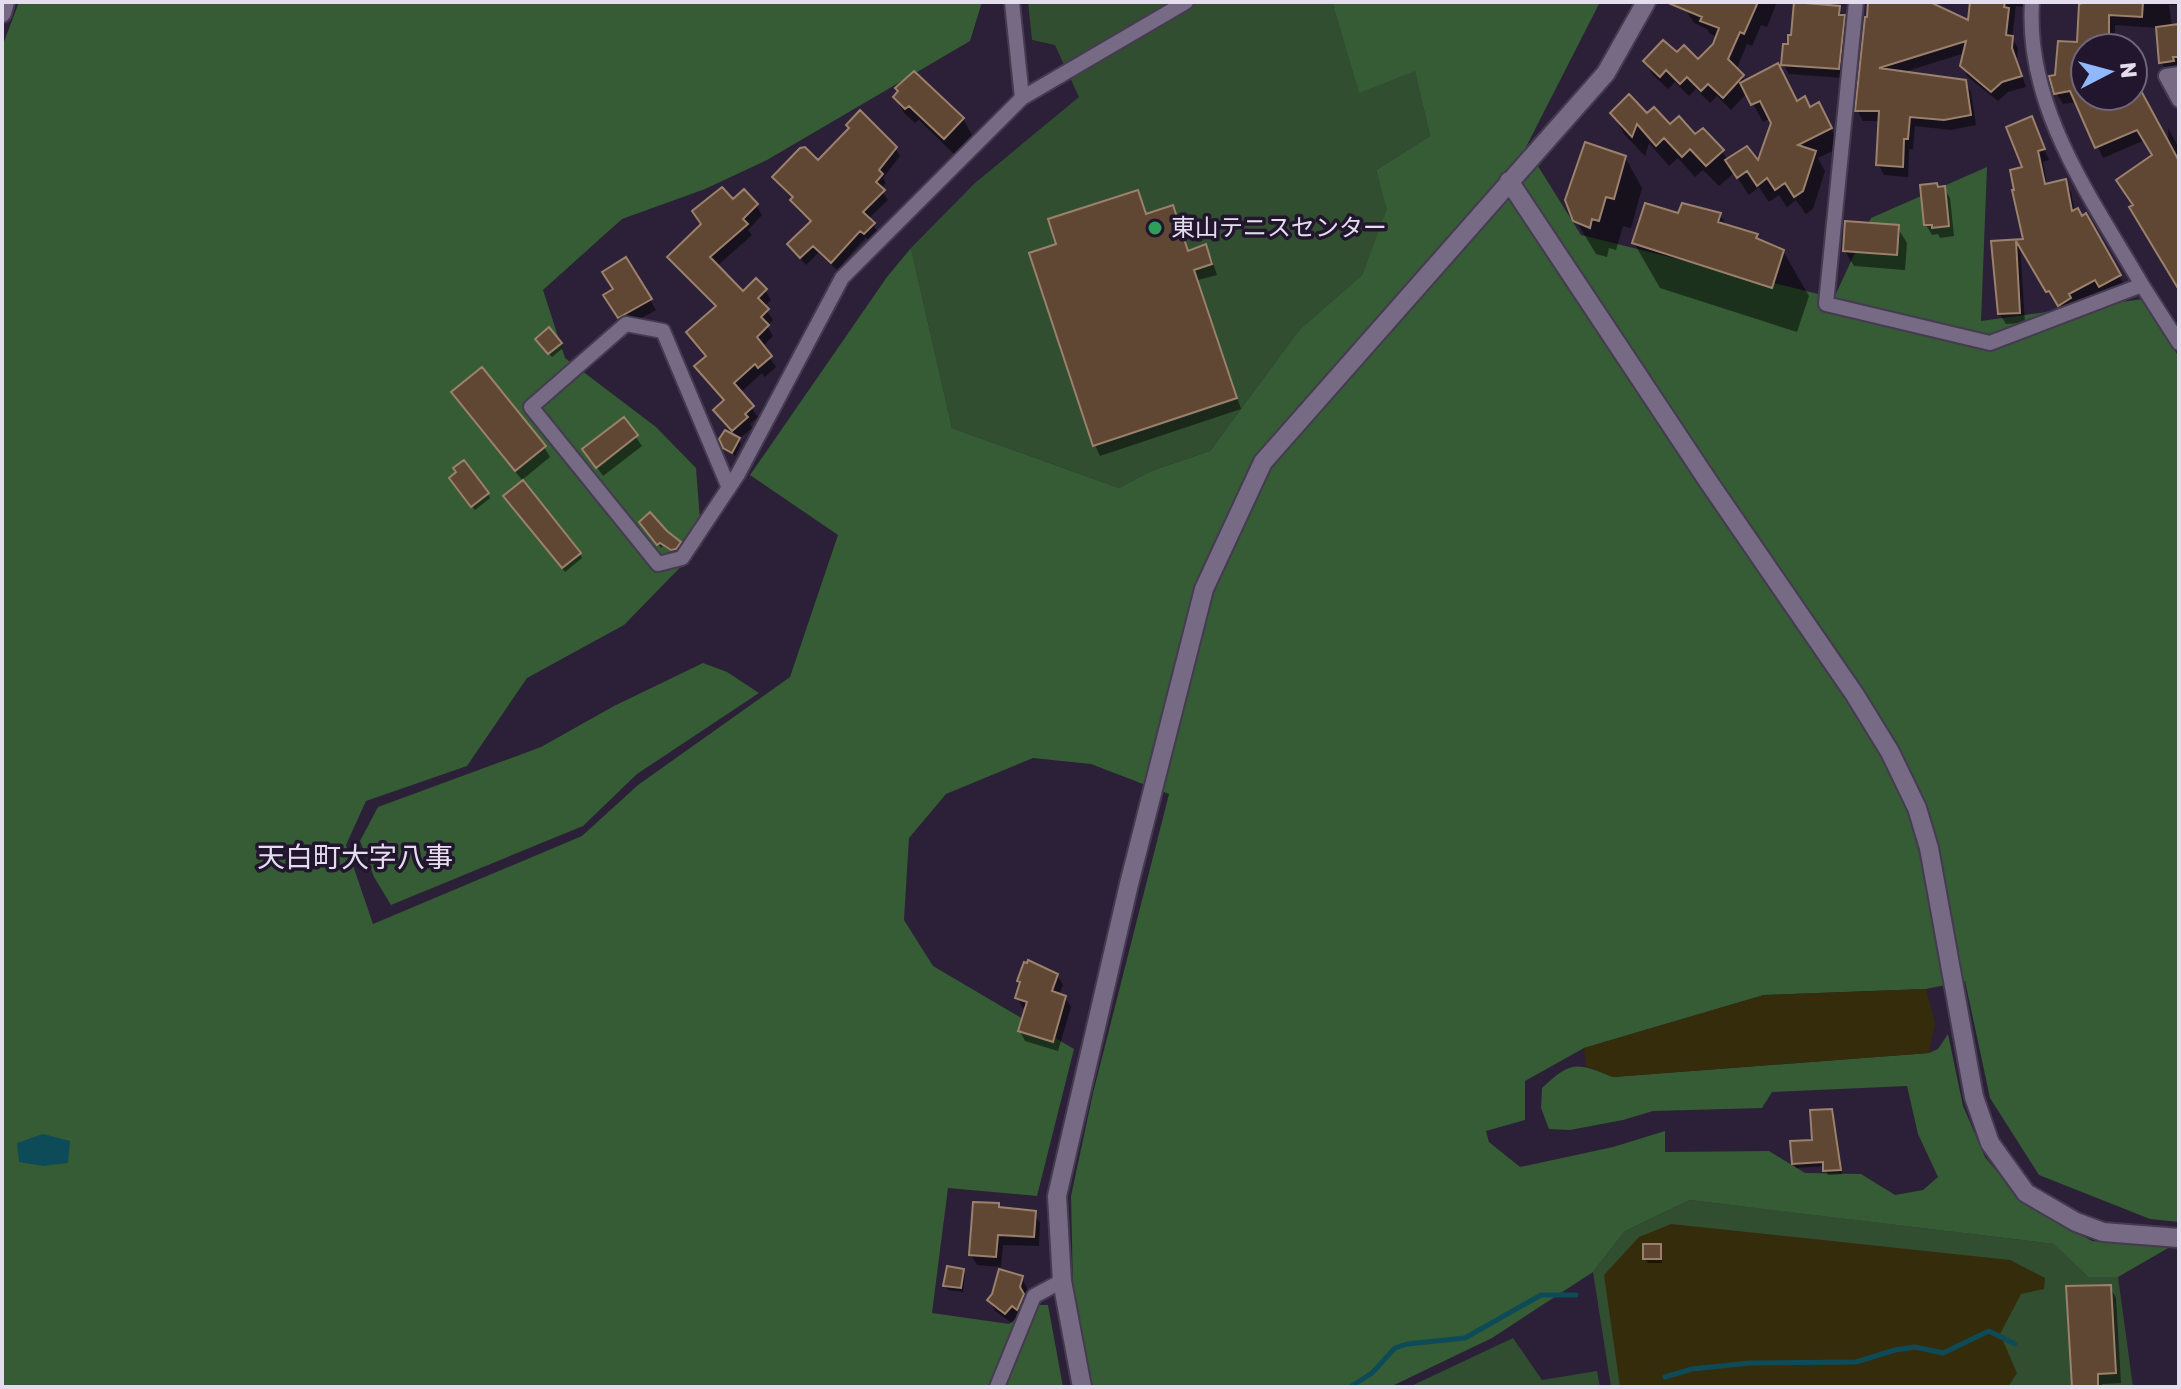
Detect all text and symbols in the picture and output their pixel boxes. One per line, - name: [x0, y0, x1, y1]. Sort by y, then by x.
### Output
- north arrow: [2069, 32, 2149, 112]
- text: N: [2114, 61, 2143, 79]
- place label: 東山テニスセンター: [1171, 214, 1387, 242]
- marker: 東山テニスセンター: [1146, 219, 1164, 237]
- district label: 天白町大字八事: [257, 841, 453, 874]

